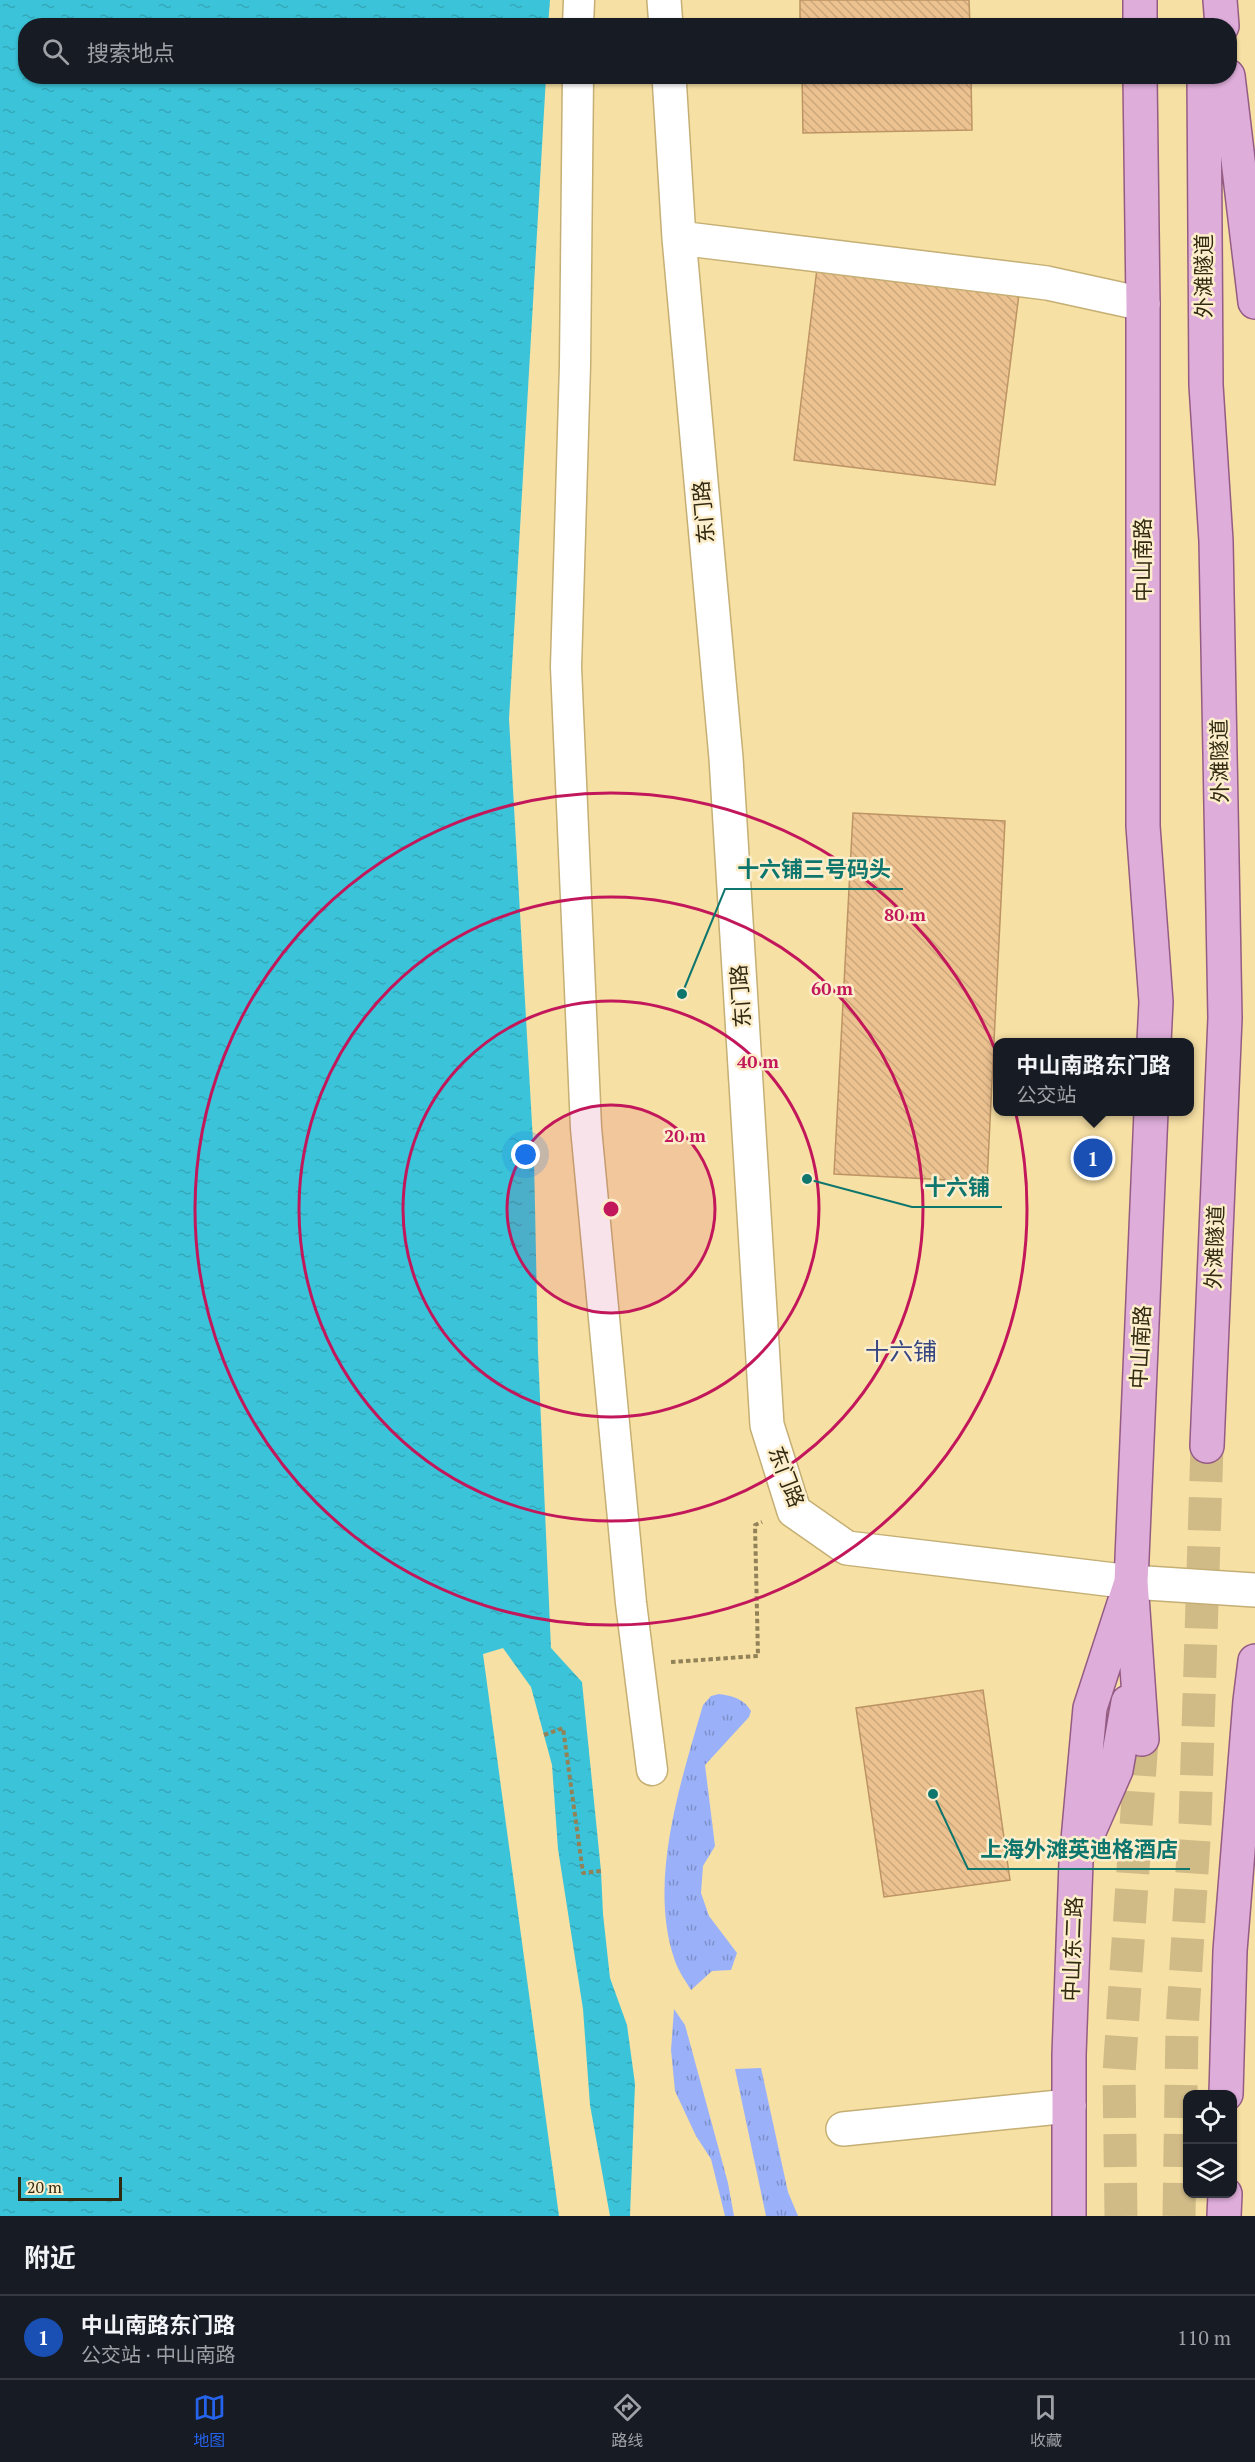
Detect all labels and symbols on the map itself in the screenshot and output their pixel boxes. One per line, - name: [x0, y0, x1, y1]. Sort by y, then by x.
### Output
- street label: 外滩隧道: [1189, 234, 1217, 318]
- street label: 东门路: [686, 479, 720, 545]
- street label: 中山南路: [1128, 518, 1156, 602]
- street label: 外滩隧道: [1204, 719, 1234, 803]
- callout: 十六铺三号码头: [725, 849, 903, 889]
- text: 十六铺三号码头: [737, 854, 891, 883]
- text: 80 m: [884, 902, 926, 926]
- street label: 东门路: [724, 964, 756, 1028]
- text: 60 m: [811, 976, 853, 1000]
- text: 40 m: [737, 1049, 779, 1073]
- text: 20 m: [664, 1123, 706, 1147]
- pin: 1: [1074, 1136, 1112, 1180]
- your location: [511, 1140, 540, 1169]
- callout: 十六铺: [912, 1167, 1002, 1207]
- text: 十六铺: [924, 1172, 990, 1201]
- centre of rings: [601, 1199, 621, 1219]
- street label: 外滩隧道: [1199, 1205, 1229, 1289]
- street label: 中山南路: [1124, 1304, 1156, 1390]
- district label: 十六铺: [865, 1335, 937, 1367]
- street label: 东门路: [763, 1442, 811, 1511]
- callout: 上海外滩英迪格酒店: [968, 1829, 1190, 1869]
- text: 上海外滩英迪格酒店: [980, 1834, 1178, 1863]
- street label: 中山东二路: [1056, 1896, 1088, 2002]
- scale bar: [18, 2174, 122, 2202]

